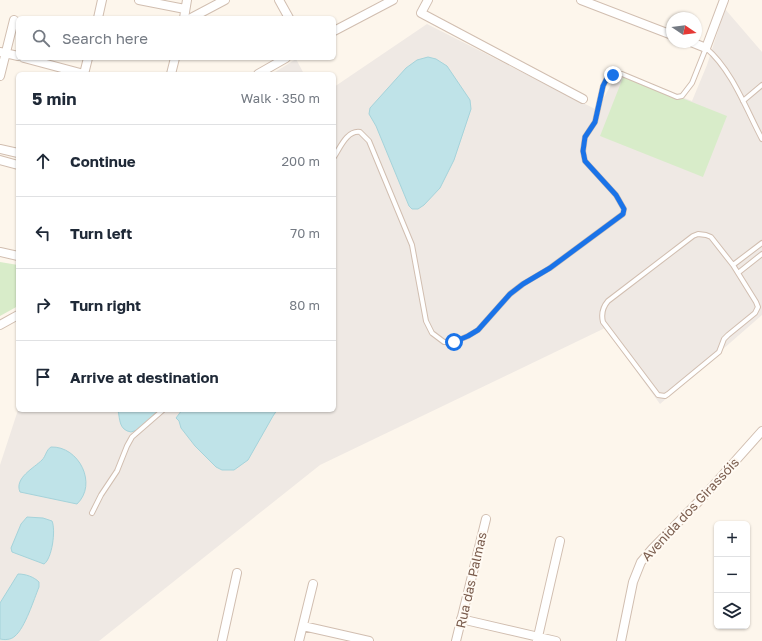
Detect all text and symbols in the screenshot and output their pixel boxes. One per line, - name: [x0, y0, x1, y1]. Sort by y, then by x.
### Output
- north arrow: [666, 12, 702, 48]
- search box: [16, 16, 336, 60]
- icon: search: [30, 27, 52, 49]
- text: Search here: [62, 29, 148, 47]
- route end: [604, 66, 622, 84]
- text: 5 min: [32, 88, 76, 109]
- text: Walk · 350 m: [241, 90, 320, 106]
- icon: ahead: [32, 150, 54, 172]
- text: Continue: [70, 152, 136, 170]
- text: 200 m: [282, 153, 320, 169]
- icon: left: [32, 222, 54, 244]
- text: Turn left: [70, 224, 132, 242]
- text: 70 m: [290, 225, 320, 241]
- icon: right: [32, 294, 54, 316]
- text: Turn right: [70, 296, 141, 314]
- text: 80 m: [289, 297, 320, 313]
- route start: [445, 333, 463, 351]
- icon: arrive: [32, 366, 54, 388]
- text: Arrive at destination: [70, 368, 219, 386]
- street label: Avenida dos Girassóis: [638, 454, 742, 564]
- map controls: [714, 521, 750, 629]
- button: +: [714, 521, 750, 557]
- street label: Rua das Palmas: [452, 530, 490, 630]
- button: −: [714, 557, 750, 593]
- button: layers: [714, 593, 750, 629]

